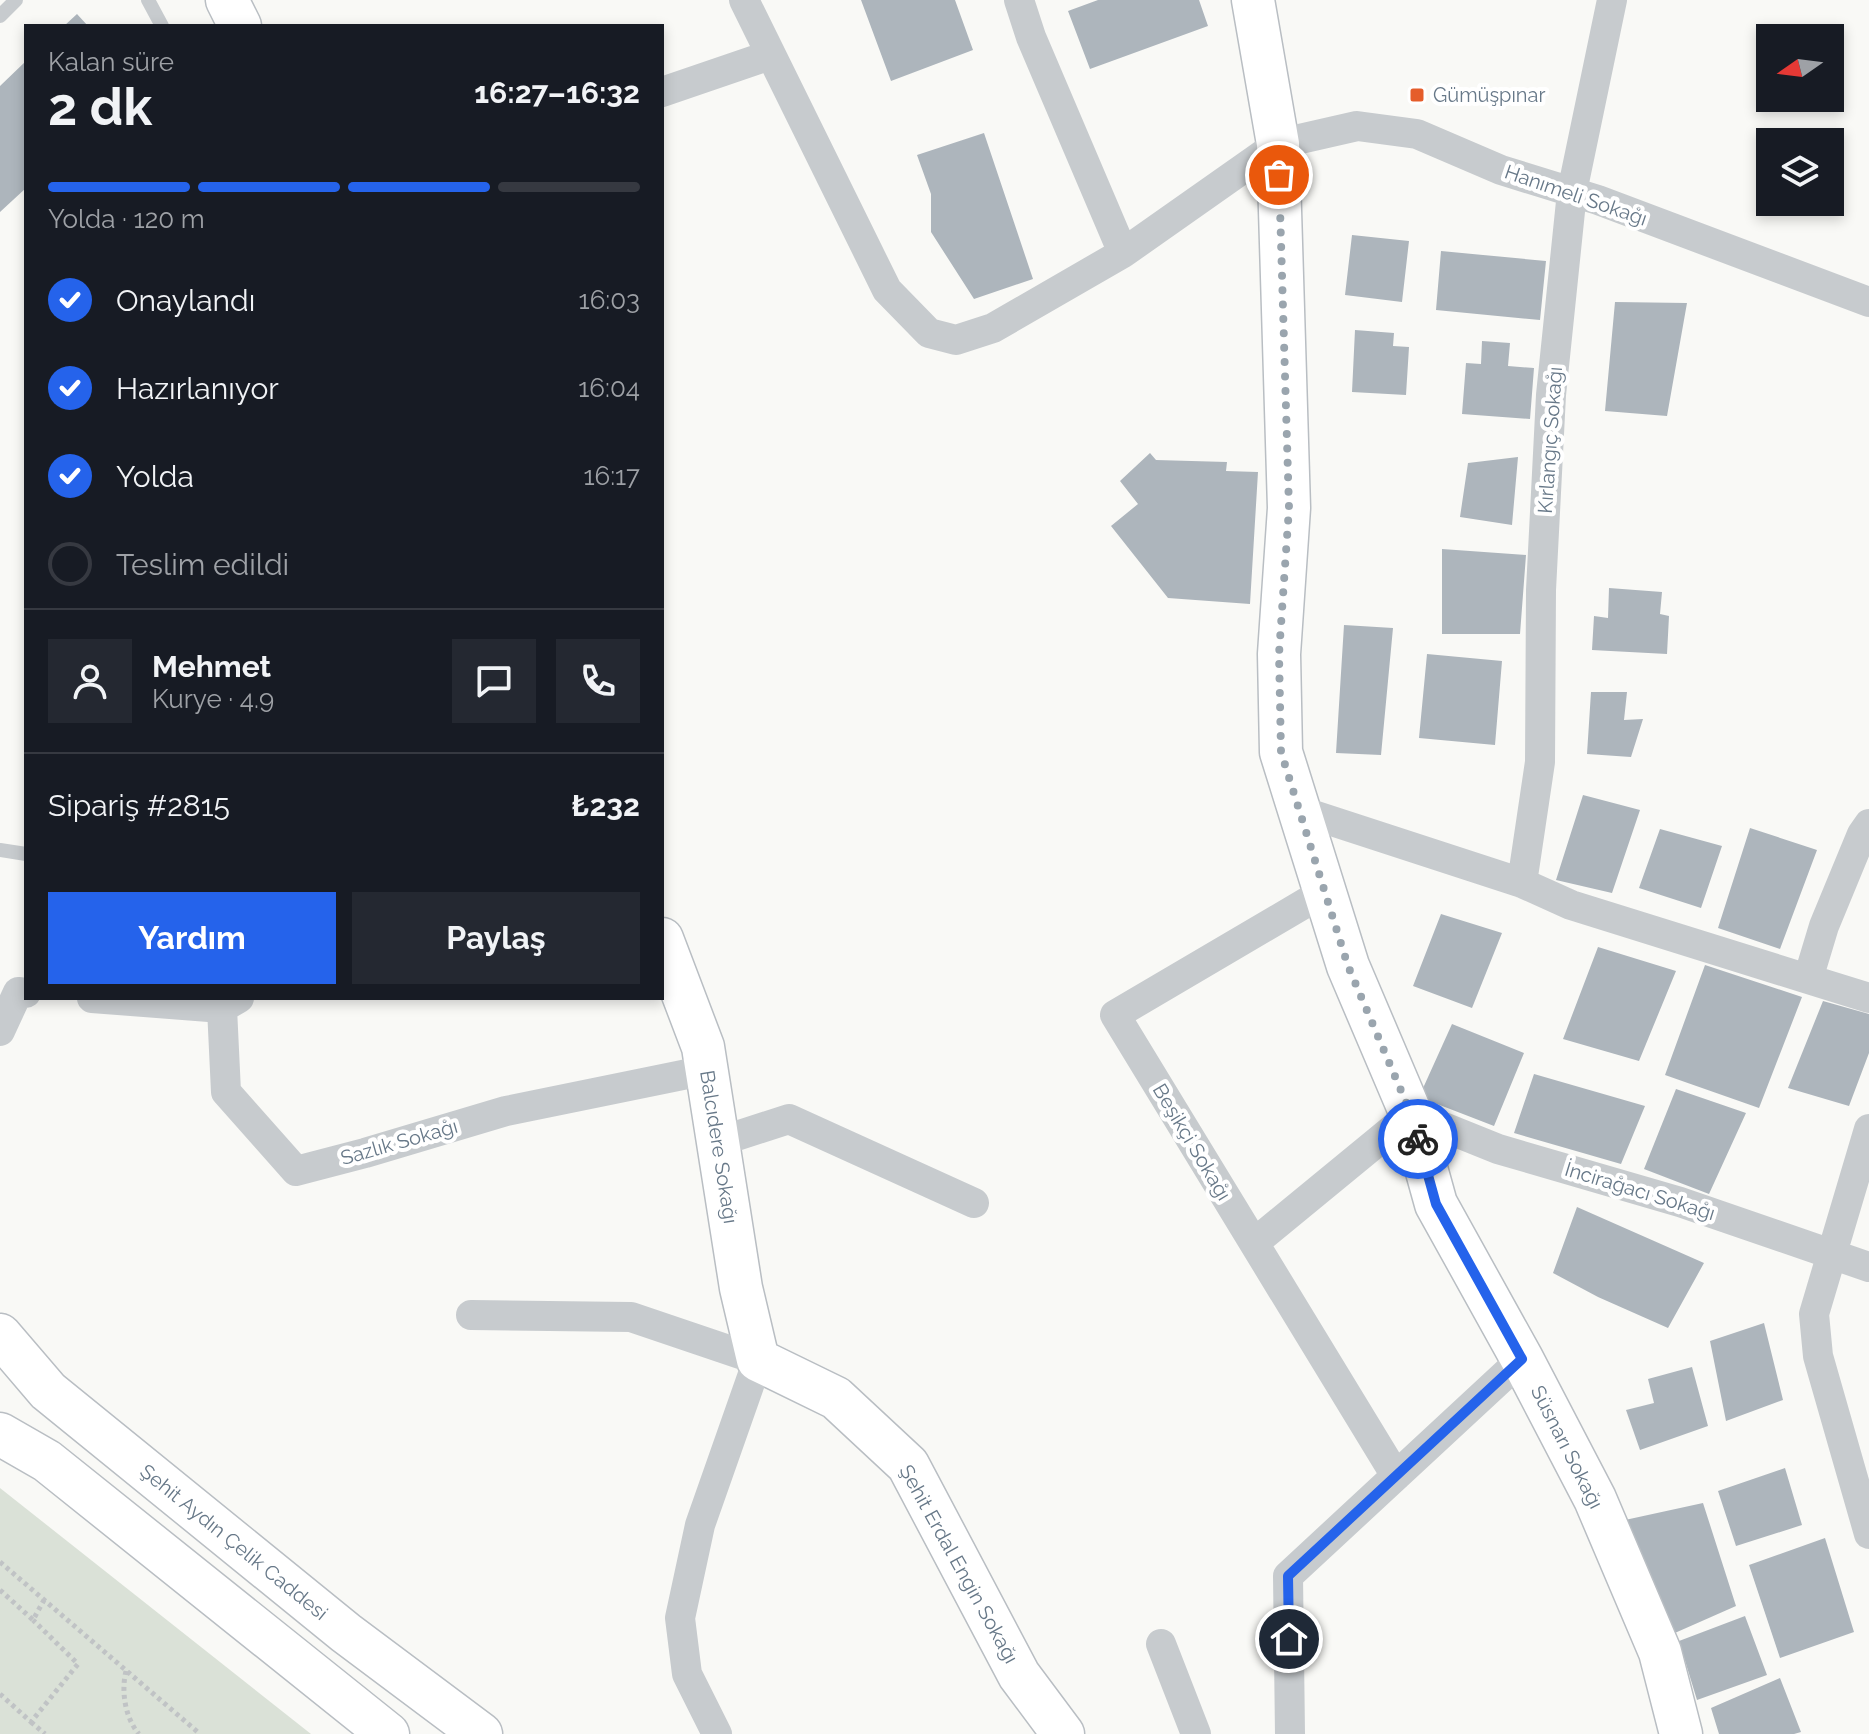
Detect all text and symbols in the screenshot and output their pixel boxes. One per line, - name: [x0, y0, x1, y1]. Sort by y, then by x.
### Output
- north arrow: [1756, 24, 1844, 112]
- map controls: [1756, 24, 1844, 216]
- text: Kalan süre: [48, 47, 174, 77]
- text: 16:27–16:32: [474, 75, 640, 110]
- text: 2 dk: [48, 76, 152, 137]
- place label: Gümüşpınar: [1433, 83, 1545, 107]
- marker: Gümüşpınar: [1408, 86, 1426, 104]
- button: layers: [1756, 128, 1844, 216]
- pin: [1245, 141, 1313, 209]
- icon: bag: [1257, 153, 1301, 197]
- street label: Hanımeli Sokağı: [1502, 159, 1650, 231]
- text: Yolda · 120 m: [48, 204, 205, 234]
- icon: check: [48, 278, 92, 322]
- text: Onaylandı: [116, 283, 255, 318]
- text: 16:03: [579, 285, 640, 315]
- icon: check: [48, 366, 92, 410]
- street label: Kırlangıç Sokağı: [1533, 366, 1567, 514]
- text: Hazırlanıyor: [116, 371, 279, 406]
- text: 16:04: [578, 373, 640, 403]
- icon: check: [48, 454, 92, 498]
- text: Yolda: [116, 459, 194, 494]
- text: 16:17: [583, 461, 640, 491]
- text: Teslim edildi: [116, 547, 289, 582]
- button: person: [48, 639, 132, 723]
- button: chat: [452, 639, 536, 723]
- button: phone: [556, 639, 640, 723]
- text: Mehmet: [152, 649, 271, 684]
- text: Kurye · 4.9: [152, 684, 274, 714]
- text: Sipariş #2815: [48, 788, 230, 823]
- text: ₺232: [572, 788, 640, 823]
- button: Yardım: [48, 892, 336, 984]
- button: Paylaş: [352, 892, 640, 984]
- street label: Balcıdere Sokağı: [695, 1069, 743, 1225]
- street label: Beşikçi Sokağı: [1148, 1079, 1236, 1205]
- courier: [1378, 1099, 1458, 1179]
- street label: Sazlık Sokağı: [338, 1114, 460, 1170]
- icon: bike: [1396, 1117, 1440, 1161]
- street label: İncirağacı Sokağı: [1562, 1156, 1718, 1225]
- street label: Süsnarı Sokağı: [1526, 1381, 1608, 1513]
- street label: Şehit Aydın Çelik Caddesi: [135, 1459, 333, 1625]
- street label: Şehit Erdal Engin Sokağı: [894, 1461, 1024, 1667]
- pin: [1255, 1605, 1323, 1673]
- icon: home: [1267, 1617, 1311, 1661]

